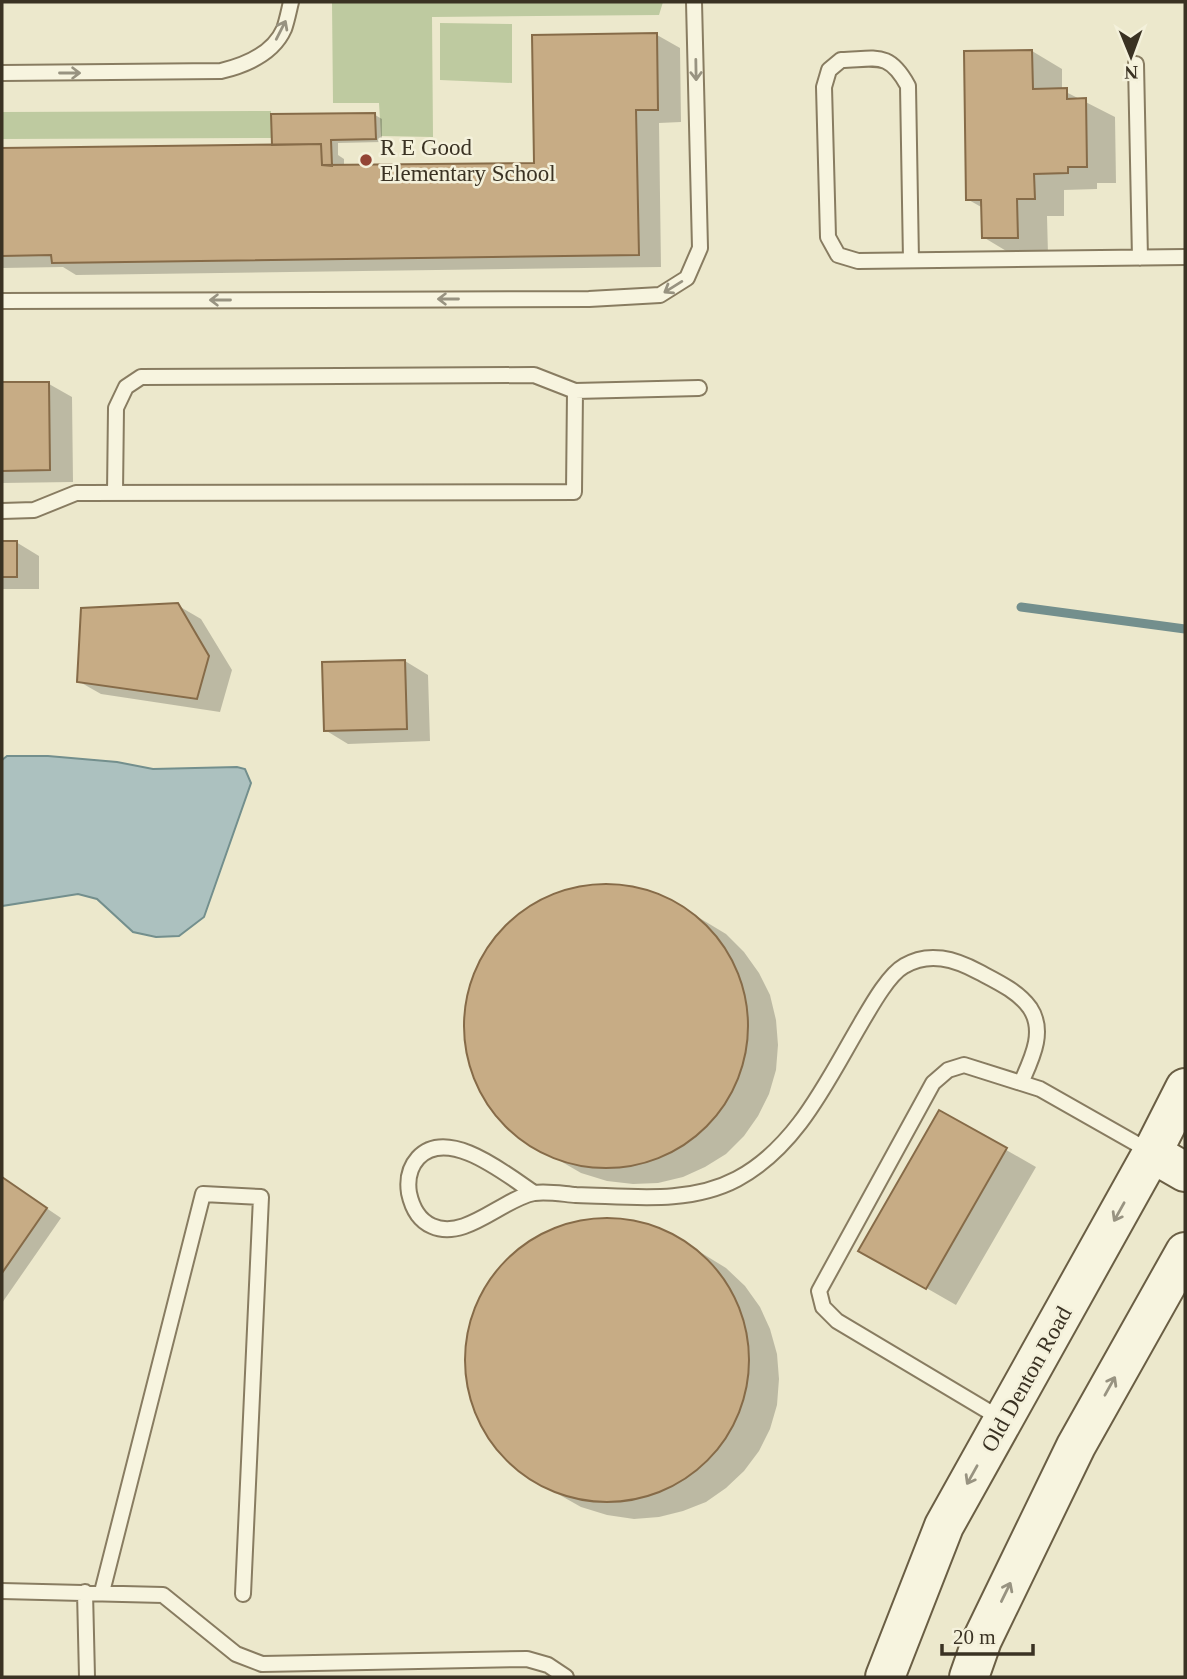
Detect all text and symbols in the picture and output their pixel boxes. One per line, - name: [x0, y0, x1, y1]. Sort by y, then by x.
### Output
- one-way arrow: [274, 20, 288, 40]
- north arrow: [1096, 21, 1166, 91]
- one-way arrow: [689, 58, 703, 81]
- text: N: [1124, 62, 1138, 83]
- one-way arrow: [58, 66, 81, 79]
- place label: R E Good Elementary School: [380, 135, 556, 186]
- marker: R E Good Elementary School: [358, 152, 374, 168]
- one-way arrow: [663, 280, 683, 294]
- one-way arrow: [437, 292, 460, 306]
- one-way arrow: [209, 293, 232, 307]
- one-way arrow: [1112, 1202, 1126, 1222]
- street label: Old Denton Road: [976, 1302, 1077, 1456]
- one-way arrow: [1103, 1377, 1117, 1397]
- one-way arrow: [965, 1465, 979, 1485]
- one-way arrow: [999, 1582, 1013, 1603]
- scale bar: [942, 1612, 1033, 1656]
- text: 20 m: [953, 1625, 996, 1649]

